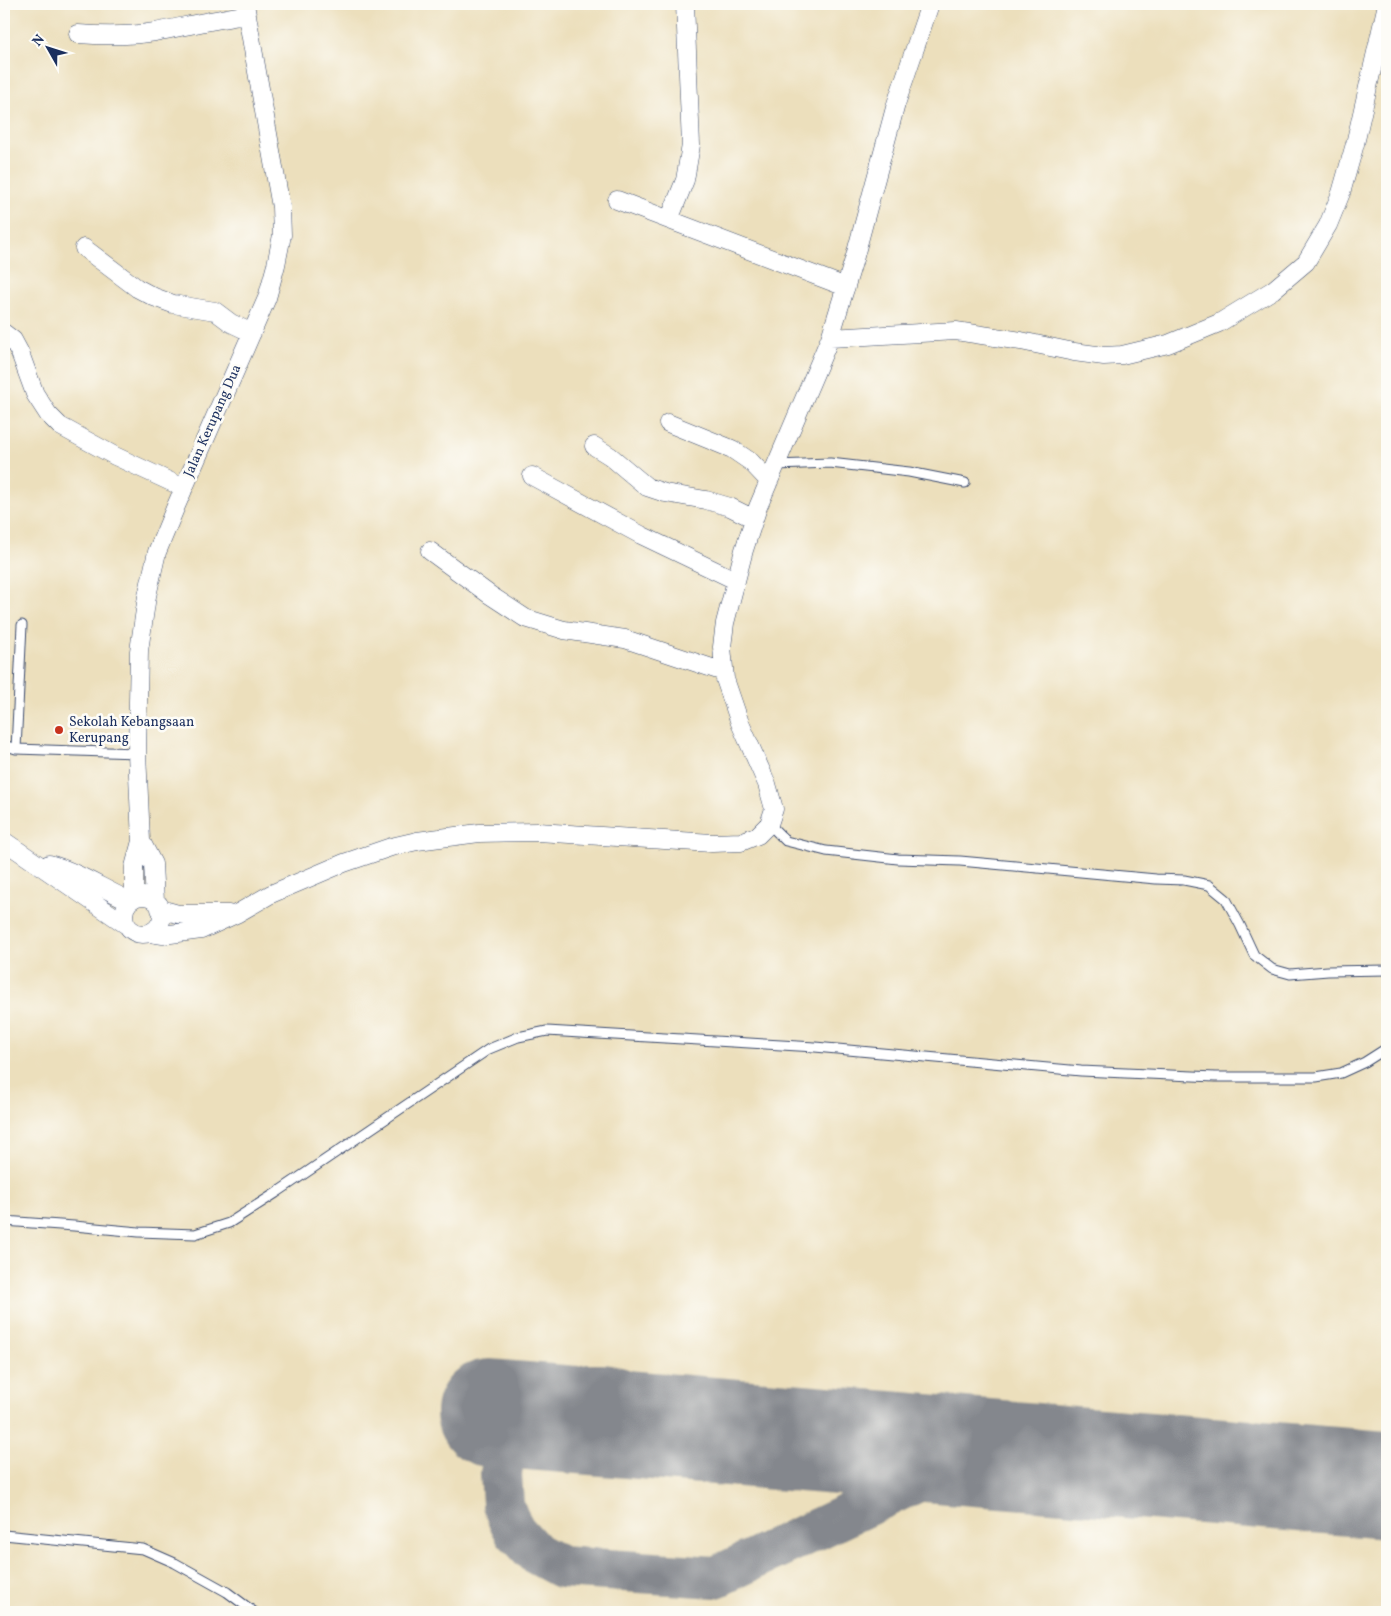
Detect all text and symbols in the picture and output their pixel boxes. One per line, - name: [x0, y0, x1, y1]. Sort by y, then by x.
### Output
- north arrow: [22, 22, 72, 72]
- text: N: [28, 31, 50, 51]
- street label: Jalan Kerupang Dua: [180, 362, 246, 480]
- place label: Sekolah Kebangsaan Kerupang: [69, 713, 194, 748]
- marker: Sekolah Kebangsaan Kerupang: [53, 724, 65, 736]

